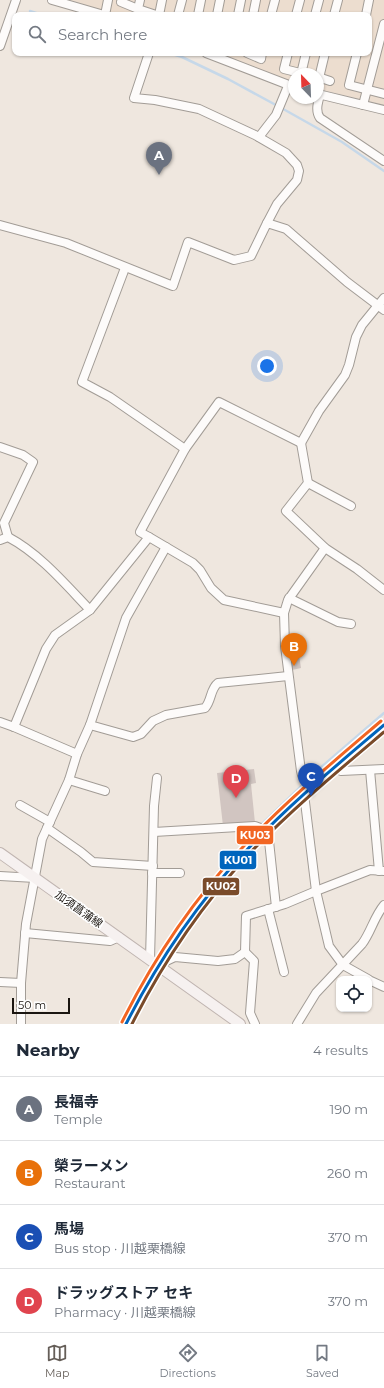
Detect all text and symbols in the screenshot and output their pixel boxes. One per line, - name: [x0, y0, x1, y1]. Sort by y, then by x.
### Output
- search box: [12, 12, 372, 56]
- icon: search: [26, 23, 48, 45]
- text: Search here: [58, 25, 147, 44]
- north arrow: [288, 68, 324, 104]
- pin: A: [146, 142, 172, 175]
- your location: [257, 356, 277, 376]
- pin: B: [281, 633, 307, 666]
- pin: C: [298, 763, 324, 796]
- pin: D: [223, 765, 249, 798]
- line badge: KU03: [236, 825, 274, 845]
- text: KU03: [240, 828, 271, 842]
- line badge: KU01: [219, 850, 257, 870]
- text: KU01: [224, 853, 252, 867]
- line badge: KU02: [202, 877, 240, 896]
- text: KU02: [206, 879, 237, 893]
- street label: 加須菖蒲線: [52, 887, 106, 931]
- map controls: [336, 976, 372, 1012]
- button: locate: [336, 976, 372, 1012]
- scale bar: [12, 996, 70, 1015]
- text: 50 m: [18, 998, 46, 1012]
- text: Nearby: [16, 1040, 80, 1060]
- text: 4 results: [313, 1042, 368, 1058]
- text: 長福寺: [54, 1092, 99, 1111]
- text: A: [24, 1101, 34, 1117]
- text: 190 m: [330, 1101, 368, 1117]
- text: Temple: [54, 1111, 103, 1127]
- text: 榮ラーメン: [54, 1156, 128, 1175]
- text: B: [24, 1165, 34, 1181]
- text: 260 m: [327, 1165, 368, 1181]
- text: Restaurant: [54, 1175, 125, 1191]
- text: 馬場: [54, 1219, 84, 1238]
- text: C: [24, 1229, 34, 1245]
- text: 370 m: [328, 1229, 368, 1245]
- text: Bus stop · 川越栗橋線: [54, 1240, 186, 1256]
- text: ドラッグストア セキ: [54, 1283, 193, 1302]
- text: D: [24, 1293, 34, 1309]
- text: 370 m: [328, 1293, 368, 1309]
- text: Pharmacy · 川越栗橋線: [54, 1304, 196, 1320]
- tab: Map: [45, 1342, 69, 1380]
- tab: Directions: [160, 1342, 216, 1380]
- tab: Saved: [306, 1342, 339, 1380]

